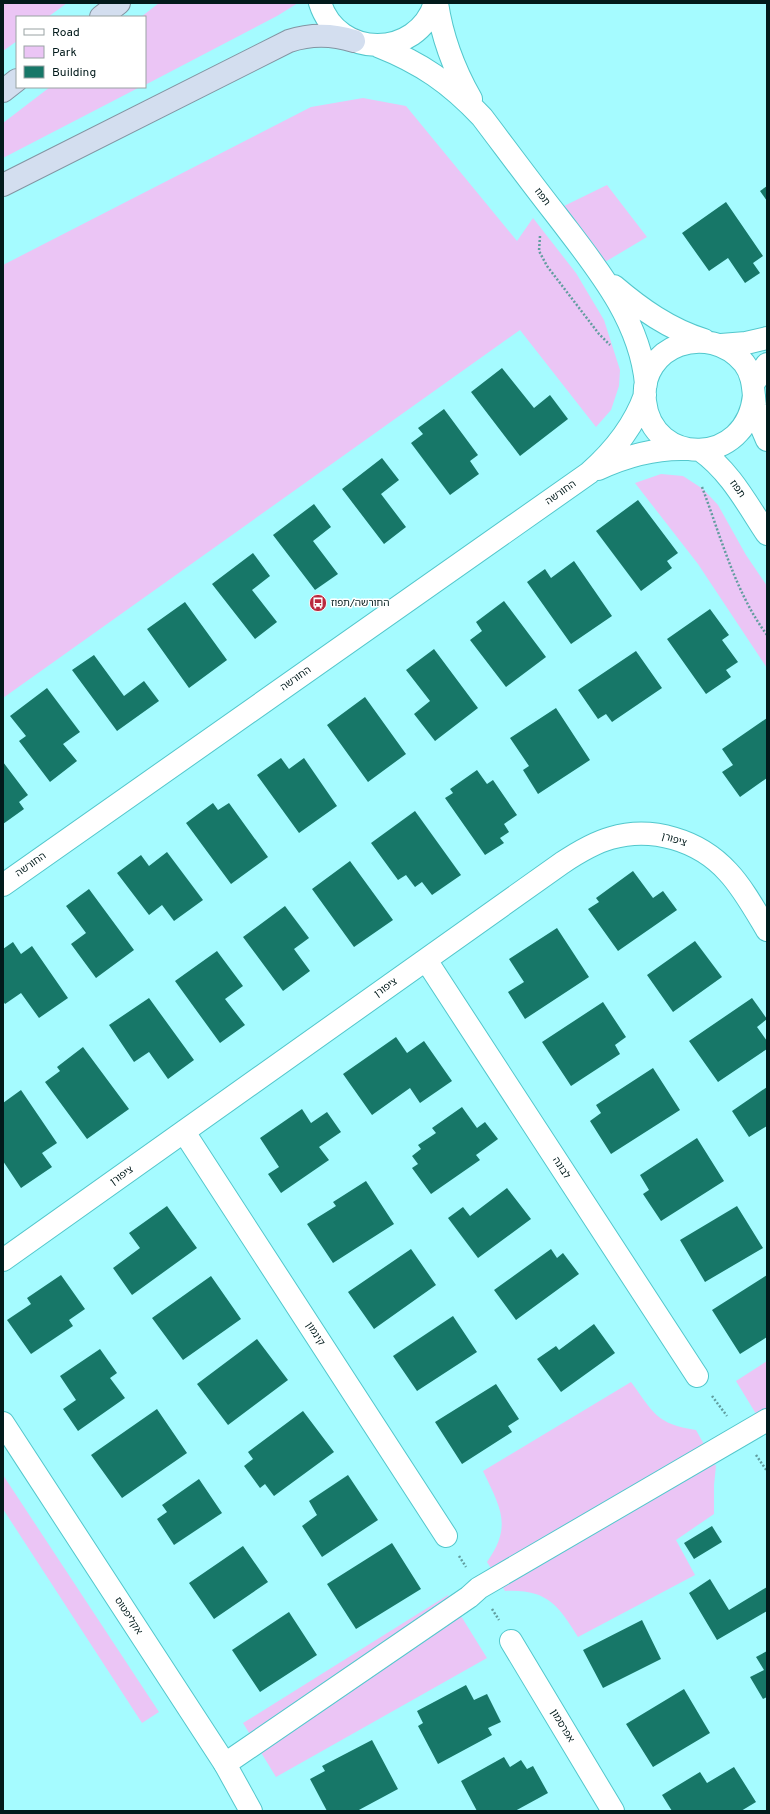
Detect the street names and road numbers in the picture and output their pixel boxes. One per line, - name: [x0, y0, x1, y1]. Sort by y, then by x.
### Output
- street label: תפוז: [531, 186, 553, 209]
- street label: החורשה: [543, 478, 579, 508]
- street label: תפוז: [726, 478, 748, 501]
- street label: החורשה: [278, 664, 314, 694]
- street label: ציפורן: [660, 830, 689, 850]
- street label: החורשה: [13, 850, 49, 880]
- street label: ציפורן: [372, 975, 401, 1001]
- street label: לבונה: [549, 1155, 573, 1181]
- street label: ציפורן: [108, 1163, 137, 1189]
- street label: קינמון: [302, 1320, 328, 1348]
- street label: אקליפטוס: [111, 1595, 145, 1637]
- street label: אפרסמון: [547, 1707, 577, 1745]

